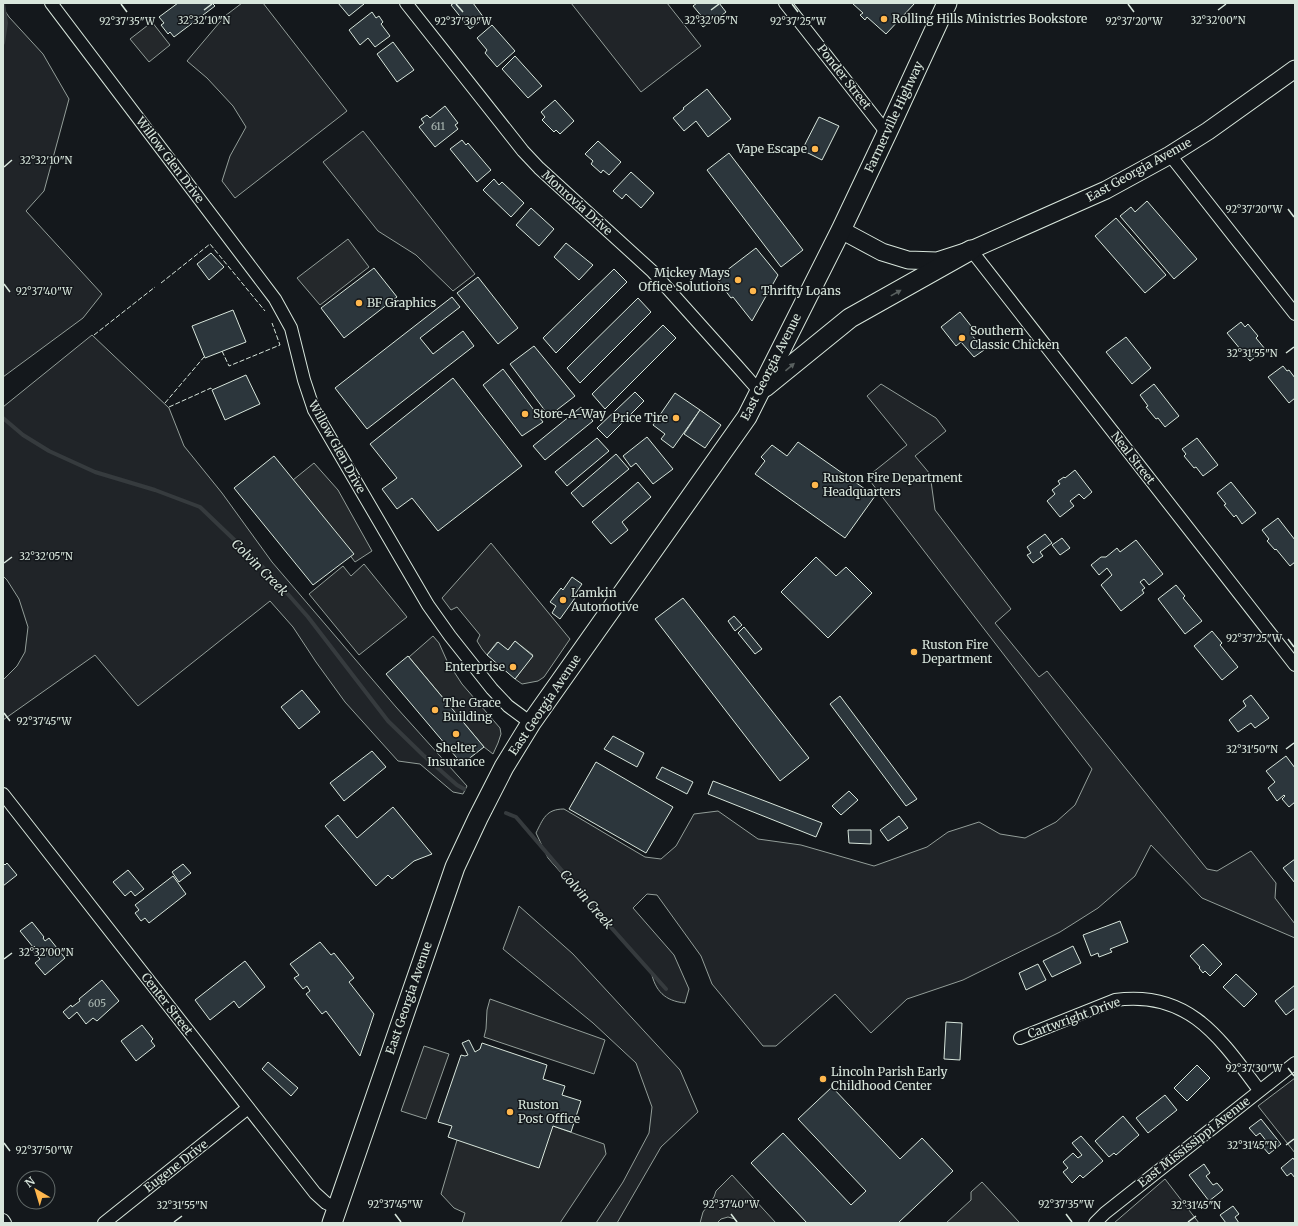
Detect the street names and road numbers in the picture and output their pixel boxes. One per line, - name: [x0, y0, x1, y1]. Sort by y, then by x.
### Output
- street label: Ponder Street: [814, 41, 875, 113]
- street label: Farmerville Highway: [861, 59, 926, 175]
- street label: Willow Glen Drive: [133, 113, 208, 206]
- street label: East Georgia Avenue: [1083, 134, 1194, 205]
- street label: Monrovia Drive: [539, 167, 616, 238]
- street label: East Georgia Avenue: [737, 311, 804, 423]
- street label: Willow Glen Drive: [305, 397, 369, 496]
- street label: Neal Street: [1108, 428, 1159, 487]
- street label: East Georgia Avenue: [505, 652, 584, 758]
- street label: East Georgia Avenue: [382, 940, 435, 1056]
- street label: Center Street: [138, 970, 197, 1038]
- street label: Cartwright Drive: [1025, 994, 1122, 1041]
- street label: East Mississippi Avenue: [1135, 1093, 1253, 1190]
- street label: Eugene Drive: [141, 1136, 210, 1195]

